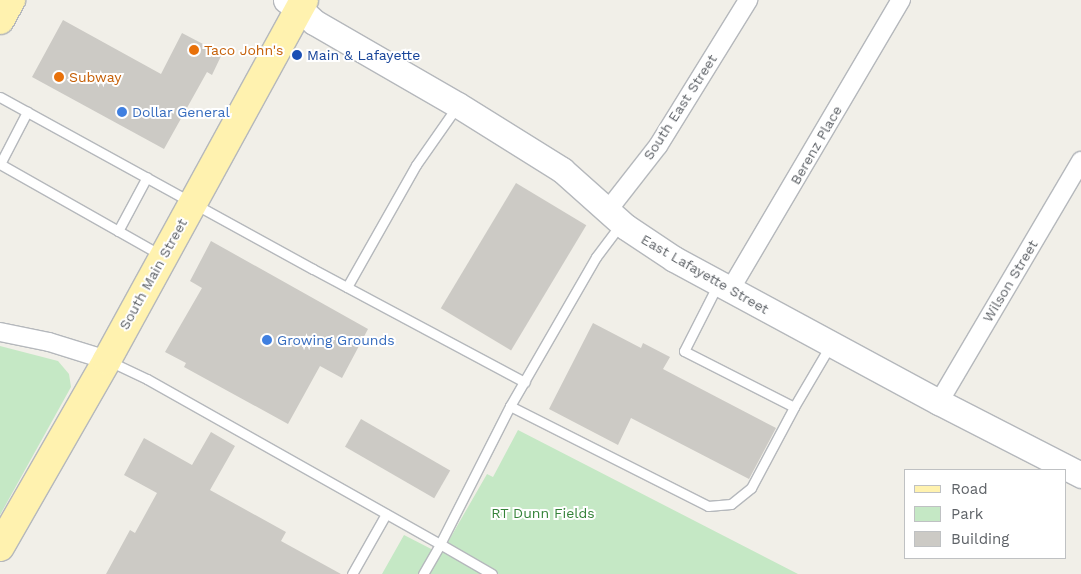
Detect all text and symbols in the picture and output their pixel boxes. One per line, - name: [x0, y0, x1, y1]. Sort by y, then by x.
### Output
- place label: Taco John's: [204, 42, 284, 58]
- marker: Taco John's: [188, 44, 200, 56]
- place label: Main & Lafayette: [307, 47, 420, 63]
- marker: Main & Lafayette: [291, 49, 303, 61]
- street label: South East Street: [640, 51, 720, 163]
- place label: Subway: [69, 69, 121, 85]
- marker: Subway: [53, 71, 65, 83]
- street label: Berenz Place: [787, 103, 845, 187]
- place label: Dollar General: [132, 104, 230, 120]
- marker: Dollar General: [116, 106, 128, 118]
- street label: South Main Street: [115, 216, 191, 332]
- street label: East Lafayette Street: [638, 231, 772, 317]
- street label: Wilson Street: [979, 237, 1041, 325]
- place label: Growing Grounds: [277, 332, 395, 348]
- marker: Growing Grounds: [261, 334, 273, 346]
- legend: [904, 469, 1066, 559]
- text: Road: [951, 480, 988, 498]
- park label: RT Dunn Fields: [491, 505, 595, 521]
- text: Park: [951, 505, 983, 523]
- text: Building: [951, 530, 1009, 548]

